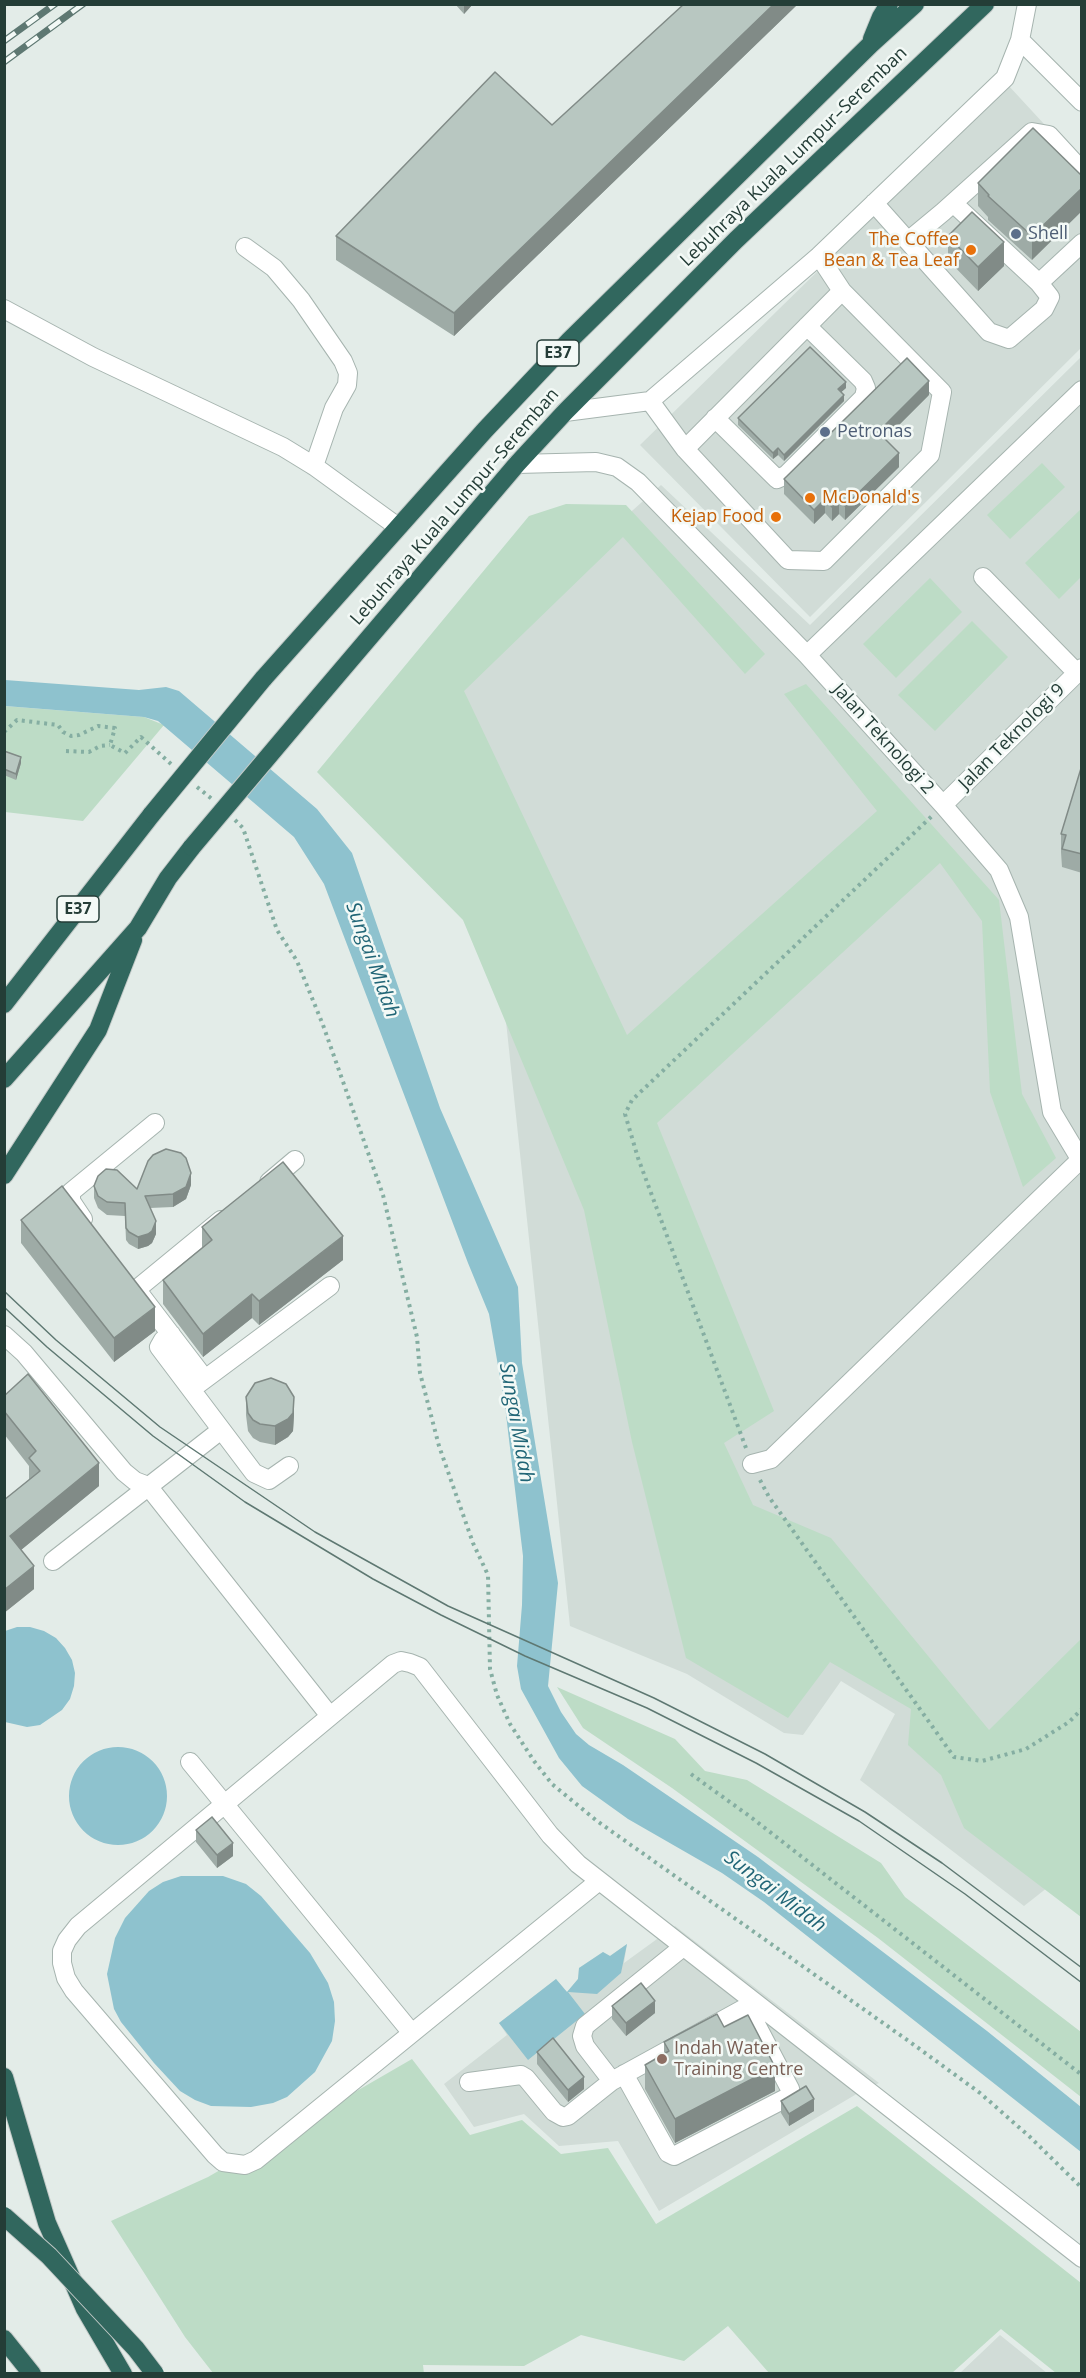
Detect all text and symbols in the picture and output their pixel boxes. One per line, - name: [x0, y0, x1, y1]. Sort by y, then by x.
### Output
- street label: Lebuhraya Kuala Lumpur–Seremban: [676, 43, 912, 271]
- place label: Shell: [1028, 223, 1068, 245]
- marker: Shell: [1009, 227, 1023, 241]
- place label: The Coffee Bean & Tea Leaf: [823, 229, 959, 272]
- marker: The Coffee Bean & Tea Leaf: [964, 243, 978, 257]
- road number: E37: [537, 340, 579, 366]
- street label: Lebuhraya Kuala Lumpur–Seremban: [346, 384, 564, 630]
- place label: Petronas: [837, 421, 912, 443]
- marker: Petronas: [818, 425, 832, 439]
- place label: McDonald's: [822, 487, 920, 509]
- marker: McDonald's: [803, 491, 817, 505]
- place label: Kejap Food: [671, 506, 764, 528]
- marker: Kejap Food: [769, 510, 783, 524]
- street label: Jalan Teknologi 2: [828, 679, 938, 799]
- street label: Jalan Teknologi 9: [954, 679, 1070, 795]
- road number: E37: [57, 896, 99, 922]
- water label: Sungai Midah: [340, 899, 404, 1021]
- water label: Sungai Midah: [494, 1361, 538, 1485]
- water label: Sungai Midah: [719, 1846, 831, 1938]
- place label: Indah Water Training Centre: [674, 2038, 803, 2080]
- marker: Indah Water Training Centre: [655, 2052, 669, 2066]

